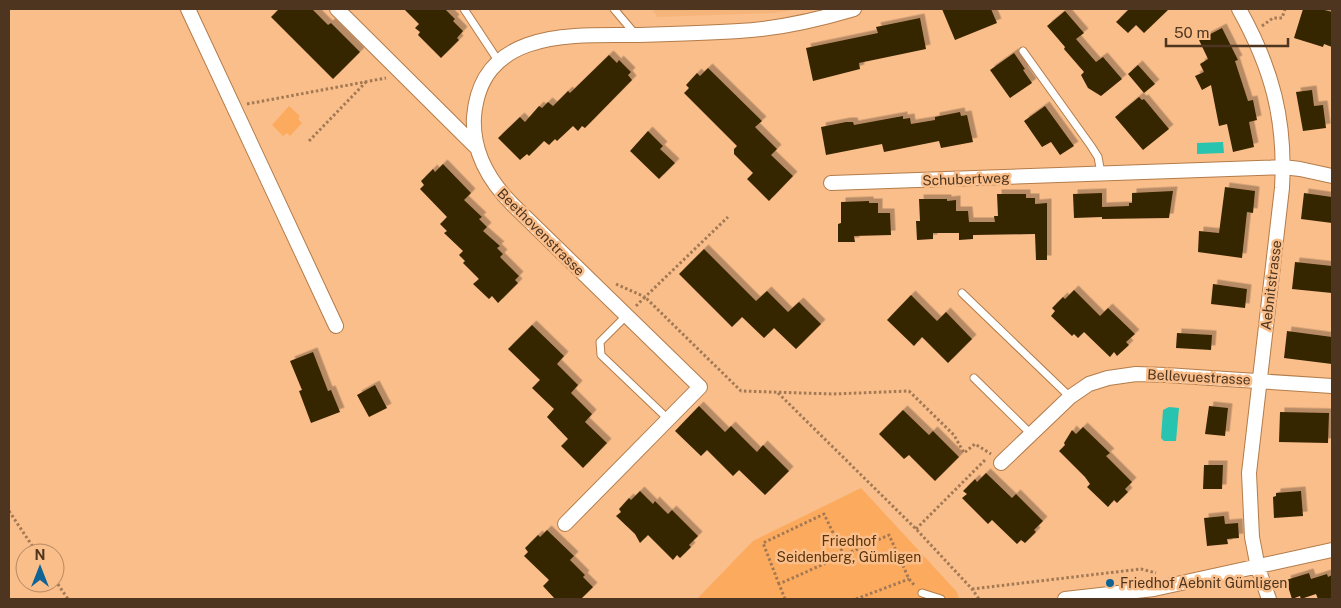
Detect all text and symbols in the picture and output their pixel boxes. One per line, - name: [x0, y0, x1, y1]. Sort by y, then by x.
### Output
- scale bar: [1166, 15, 1288, 47]
- text: 50 m: [1174, 24, 1209, 41]
- street label: Schubertweg: [922, 169, 1010, 189]
- street label: Beethovenstrasse: [494, 185, 588, 279]
- street label: Aebnitstrasse: [1258, 239, 1284, 331]
- street label: Bellevuestrasse: [1147, 366, 1251, 388]
- park label: Friedhof Seidenberg, Gümligen: [777, 533, 921, 565]
- north arrow: [15, 543, 65, 593]
- text: N: [35, 547, 45, 563]
- place label: Friedhof Aebnit Gümligen: [1120, 575, 1287, 591]
- marker: Friedhof Aebnit Gümligen: [1104, 577, 1116, 589]

